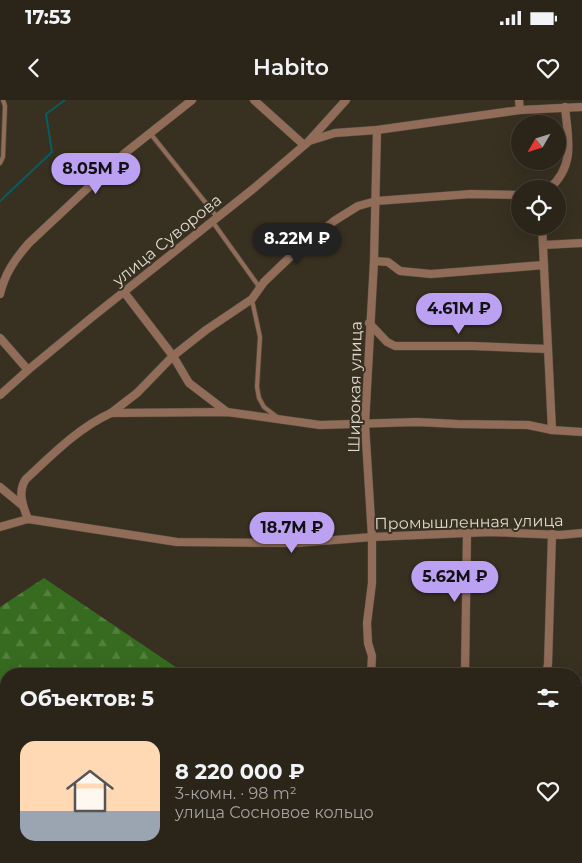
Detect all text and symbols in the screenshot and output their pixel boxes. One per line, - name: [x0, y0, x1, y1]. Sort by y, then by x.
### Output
- text: 17:53: [25, 6, 71, 29]
- icon: back: [20, 54, 48, 82]
- text: Habito: [253, 54, 329, 81]
- icon: heart: [534, 54, 562, 82]
- north arrow: [511, 115, 566, 170]
- map controls: [511, 115, 566, 235]
- pin: 8.05M ₽: [50, 152, 142, 195]
- text: 8.05M ₽: [62, 159, 130, 178]
- button: locate: [511, 180, 566, 235]
- street label: улица Суворова: [108, 190, 225, 290]
- pin: 8.22M ₽: [251, 222, 343, 265]
- text: 8.22M ₽: [264, 229, 330, 248]
- pin: 4.61M ₽: [413, 292, 505, 335]
- text: 4.61M ₽: [427, 299, 491, 318]
- street label: Широкая улица: [344, 321, 366, 453]
- street label: Промышленная улица: [374, 511, 564, 533]
- pin: 18.7M ₽: [246, 512, 338, 554]
- text: 18.7M ₽: [260, 518, 324, 537]
- pin: 5.62M ₽: [409, 560, 501, 603]
- text: 5.62M ₽: [422, 567, 488, 586]
- icon: filters: [534, 684, 562, 712]
- text: Объектов: 5: [20, 686, 154, 711]
- text: 8 220 000 ₽: [175, 759, 305, 784]
- icon: home: [60, 761, 120, 821]
- icon: heart: [534, 777, 562, 805]
- text: 3-комн. · 98 m²: [175, 784, 297, 803]
- text: улица Сосновое кольцо: [175, 803, 374, 822]

